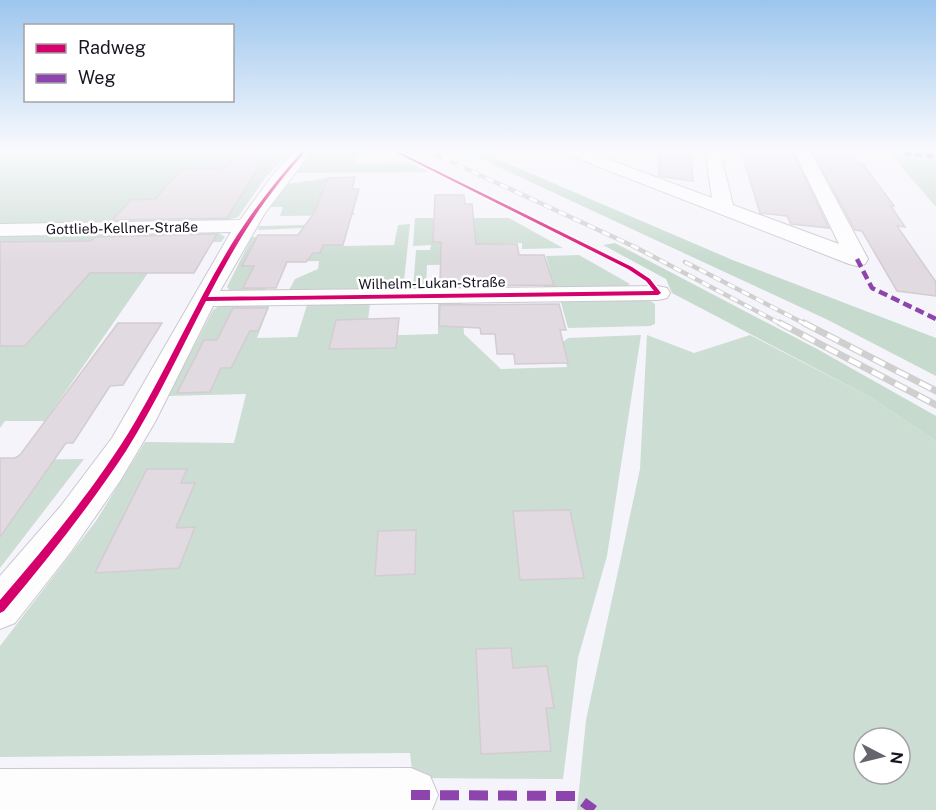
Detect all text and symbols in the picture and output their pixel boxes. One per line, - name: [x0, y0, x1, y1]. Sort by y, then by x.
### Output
- legend: [24, 24, 234, 102]
- text: Radweg: [78, 37, 146, 58]
- text: Weg: [78, 67, 116, 88]
- street label: Gottlieb-Kellner-Straße: [46, 219, 198, 237]
- street label: Wilhelm-Lukan-Straße: [358, 274, 506, 292]
- north arrow: [852, 726, 912, 786]
- text: N: [886, 750, 907, 765]

